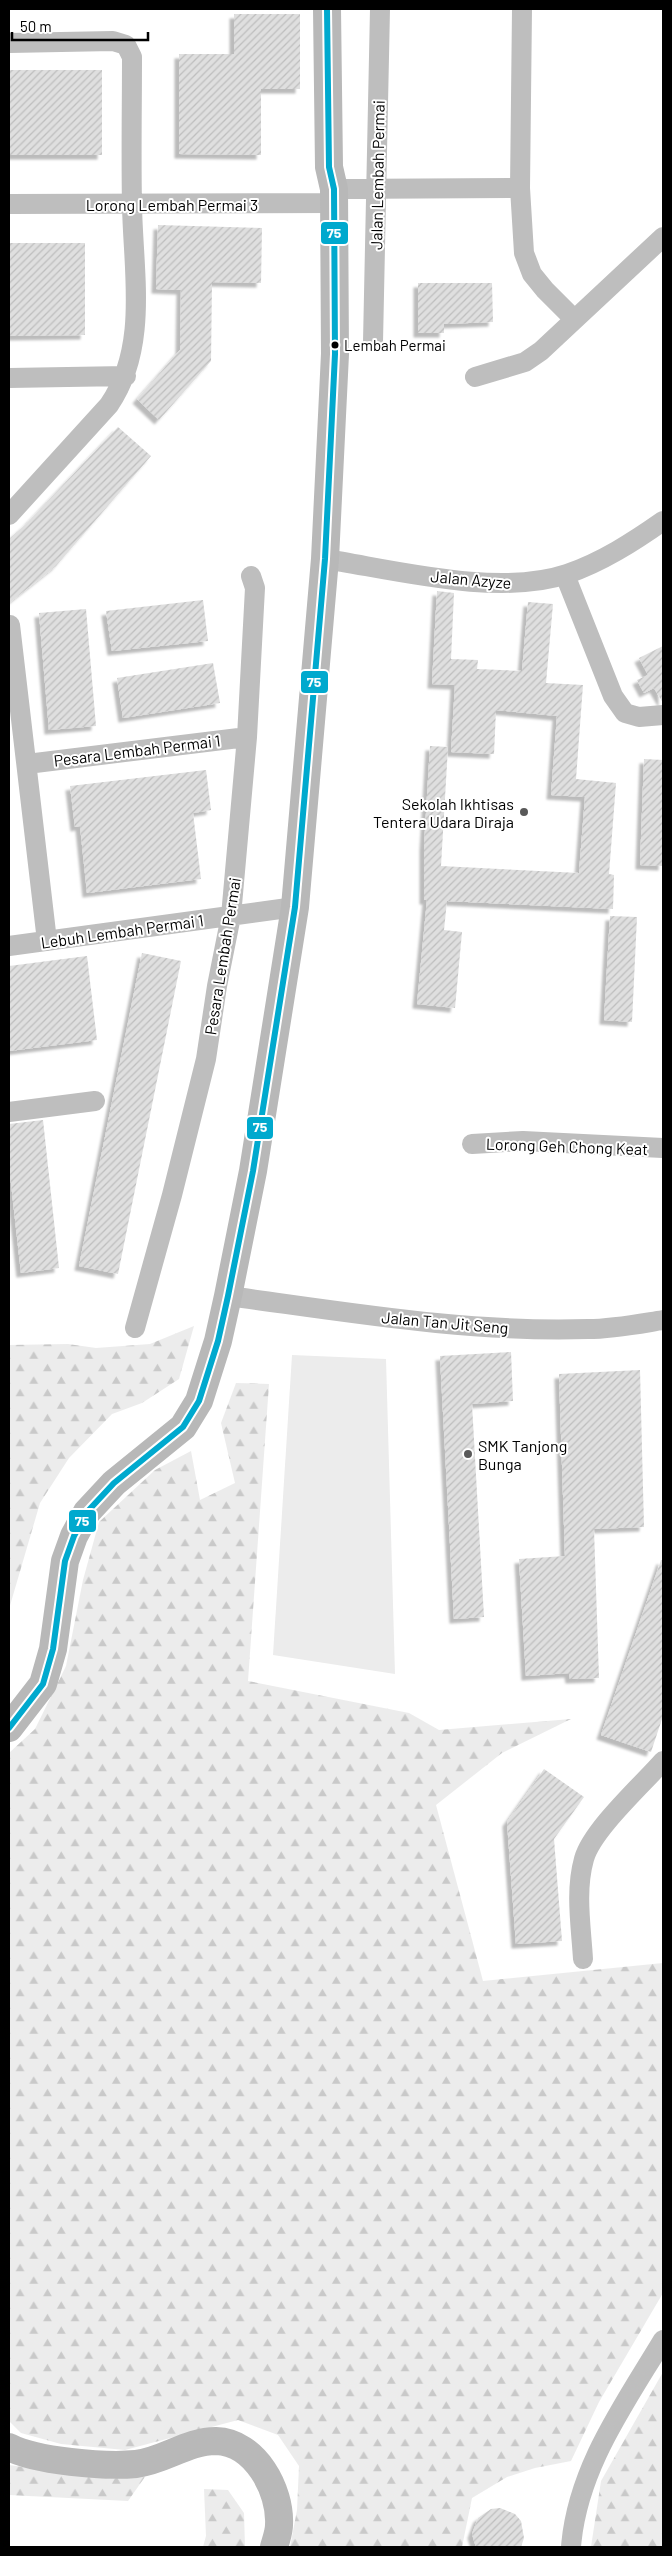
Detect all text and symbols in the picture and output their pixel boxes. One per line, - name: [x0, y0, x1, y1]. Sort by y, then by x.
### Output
- scale bar: [12, 10, 149, 42]
- text: 50 m: [20, 17, 52, 35]
- street label: Jalan Lembah Permai: [366, 100, 388, 250]
- street label: Lorong Lembah Permai 3: [86, 195, 258, 214]
- line badge: 75: [320, 221, 349, 245]
- text: 75: [327, 224, 342, 241]
- place label: Lembah Permai: [344, 336, 446, 354]
- marker: Lembah Permai: [330, 340, 340, 350]
- street label: Jalan Azyze: [430, 566, 512, 592]
- line badge: 75: [300, 670, 329, 694]
- text: 75: [307, 673, 322, 690]
- street label: Pesara Lembah Permai 1: [52, 730, 222, 770]
- place label: Sekolah Ikhtisas Tentera Udara Diraja: [373, 794, 514, 831]
- marker: Sekolah Ikhtisas Tentera Udara Diraja: [518, 806, 530, 818]
- street label: Pesara Lembah Permai: [200, 876, 244, 1036]
- street label: Lebuh Lembah Permai 1: [39, 910, 205, 952]
- line badge: 75: [246, 1116, 274, 1140]
- text: 75: [253, 1118, 268, 1135]
- street label: Lorong Geh Chong Keat: [486, 1134, 648, 1158]
- street label: Jalan Tan Jit Seng: [381, 1307, 509, 1337]
- place label: SMK Tanjong Bunga: [478, 1436, 567, 1473]
- marker: SMK Tanjong Bunga: [462, 1448, 474, 1460]
- line badge: 75: [68, 1509, 97, 1533]
- text: 75: [75, 1512, 90, 1529]

